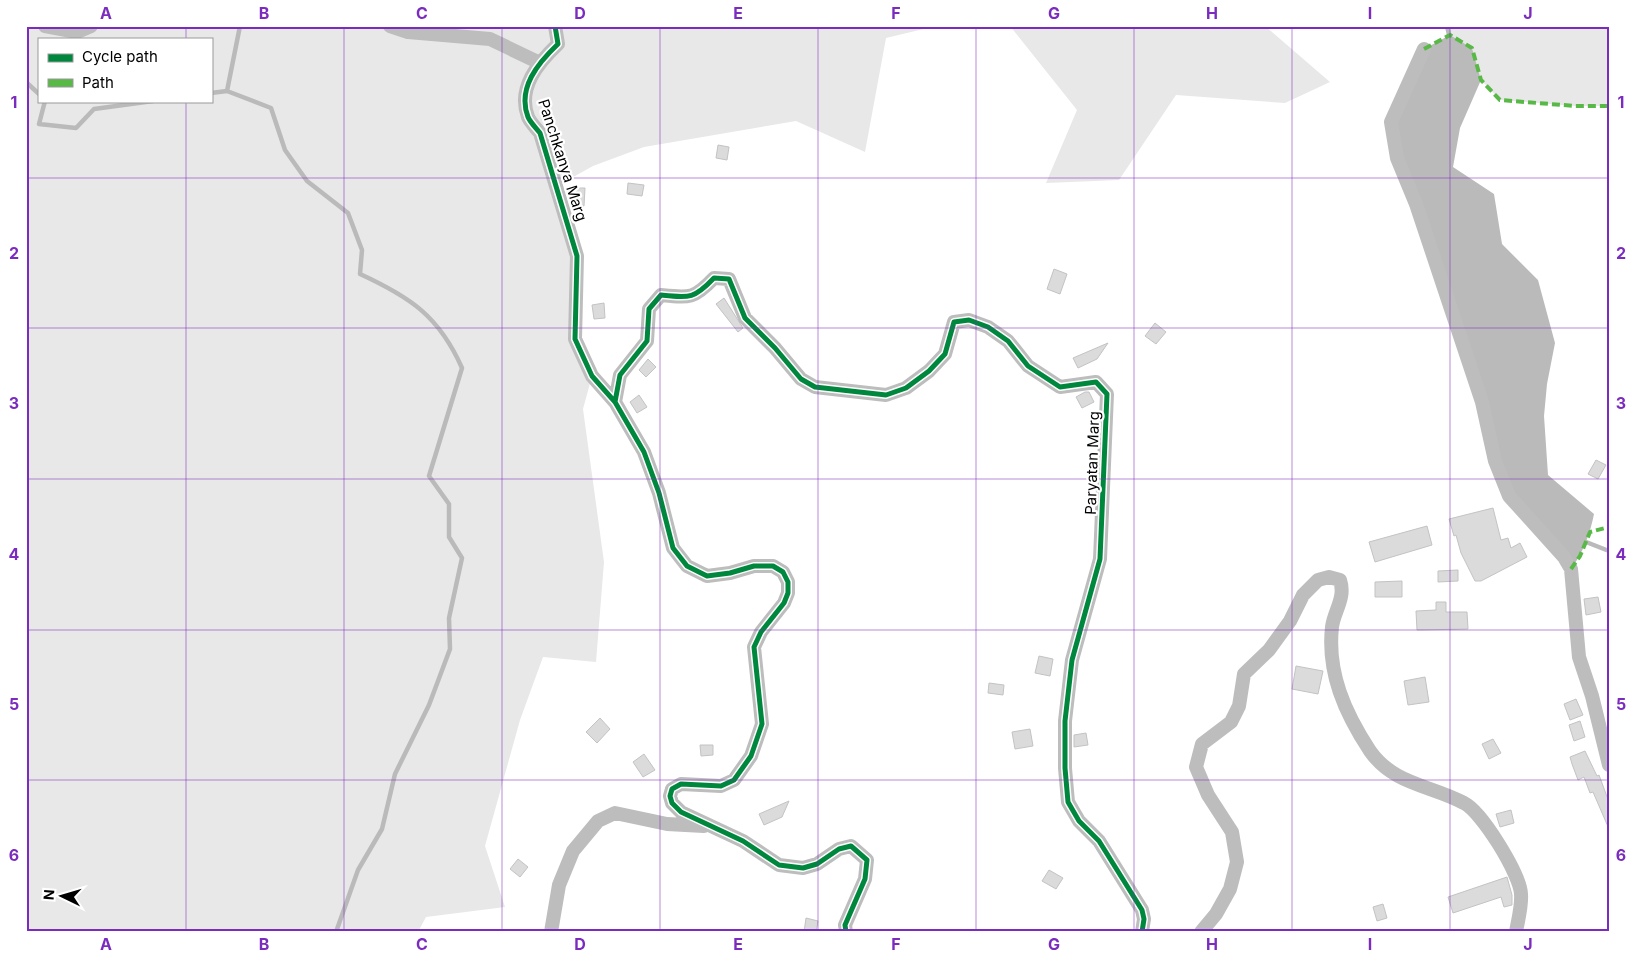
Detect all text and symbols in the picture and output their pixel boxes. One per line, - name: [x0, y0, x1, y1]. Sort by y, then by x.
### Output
- text: A: [100, 3, 112, 23]
- text: B: [259, 3, 269, 23]
- text: C: [416, 3, 428, 23]
- text: D: [574, 3, 586, 23]
- text: E: [733, 3, 743, 23]
- text: F: [891, 3, 901, 23]
- text: G: [1048, 3, 1060, 23]
- text: H: [1206, 3, 1218, 23]
- text: I: [1368, 3, 1372, 23]
- text: J: [1523, 3, 1533, 23]
- legend: [38, 38, 212, 102]
- text: Cycle path: [82, 47, 158, 66]
- text: Path: [82, 73, 114, 92]
- text: 1: [11, 92, 17, 112]
- text: 1: [1618, 92, 1624, 112]
- street label: Panchkanya Marg: [534, 97, 592, 223]
- text: 2: [9, 243, 19, 263]
- text: 2: [1616, 243, 1626, 263]
- text: 3: [9, 393, 19, 413]
- text: 3: [1616, 393, 1626, 413]
- street label: Paryatan Marg: [1081, 411, 1103, 515]
- text: 4: [9, 544, 20, 564]
- text: 4: [1616, 544, 1627, 564]
- text: 5: [9, 694, 19, 714]
- text: 5: [1616, 694, 1626, 714]
- text: 6: [9, 845, 19, 865]
- text: 6: [1616, 845, 1626, 865]
- north arrow: [38, 870, 88, 920]
- text: N: [40, 889, 57, 901]
- text: A: [100, 934, 112, 954]
- text: B: [259, 934, 269, 954]
- text: C: [416, 934, 428, 954]
- text: D: [574, 934, 586, 954]
- text: E: [733, 934, 743, 954]
- text: F: [891, 934, 901, 954]
- text: G: [1048, 934, 1060, 954]
- text: H: [1206, 934, 1218, 954]
- text: I: [1368, 934, 1372, 954]
- text: J: [1523, 934, 1533, 954]

